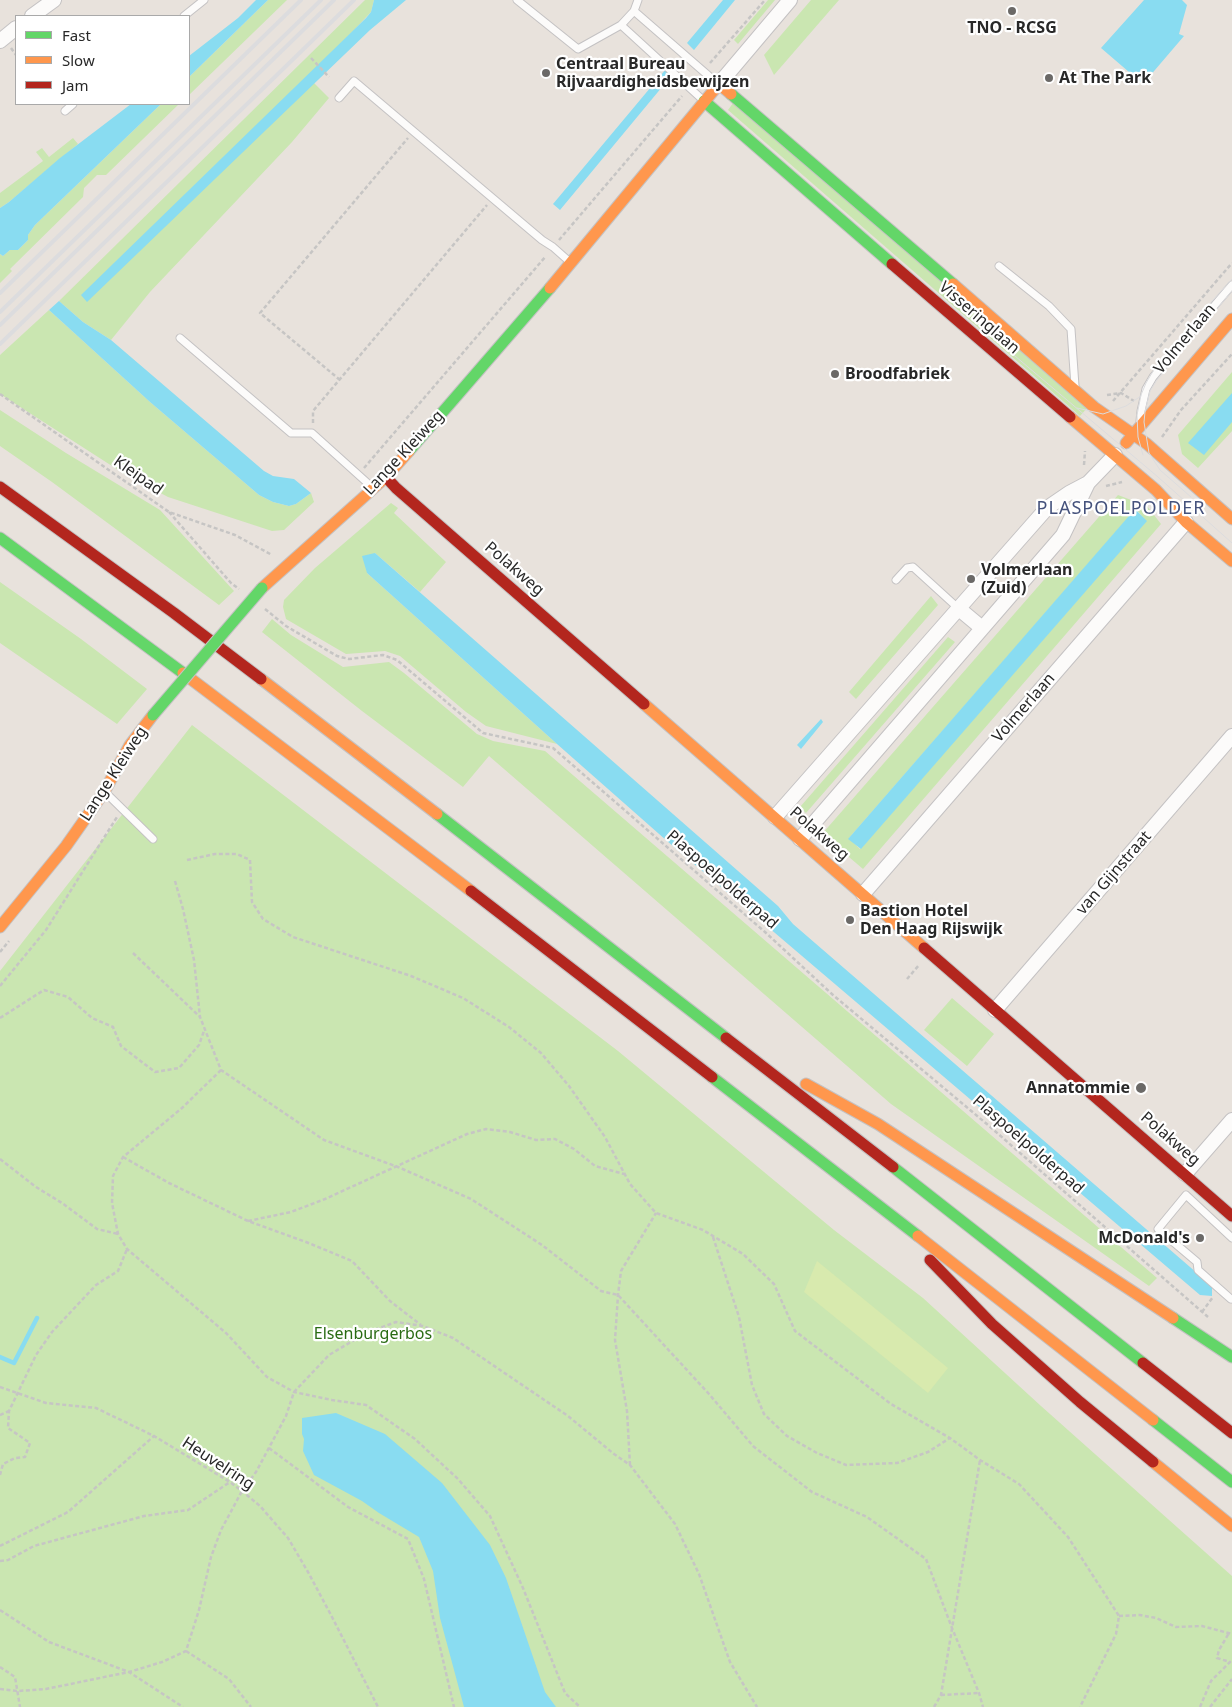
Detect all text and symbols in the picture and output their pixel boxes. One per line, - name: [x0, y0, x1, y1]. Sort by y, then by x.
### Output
- marker: TNO - RCSG: [1006, 5, 1018, 17]
- legend: [15, 15, 190, 105]
- place label: TNO - RCSG: [967, 18, 1057, 38]
- text: Fast: [62, 25, 91, 45]
- text: Slow: [62, 50, 95, 70]
- place label: Centraal Bureau Rijvaardigheidsbewijzen: [556, 54, 750, 92]
- marker: Centraal Bureau Rijvaardigheidsbewijzen: [540, 67, 552, 79]
- place label: At The Park: [1059, 68, 1151, 88]
- marker: At The Park: [1043, 72, 1055, 84]
- text: Jam: [62, 75, 89, 95]
- street label: Visseringlaan: [935, 278, 1023, 358]
- street label: Volmerlaan: [1150, 300, 1220, 378]
- place label: Broodfabriek: [845, 364, 950, 384]
- marker: Broodfabriek: [829, 368, 841, 380]
- street label: Lange Kleiweg: [360, 407, 448, 499]
- street label: Kleipad: [110, 452, 166, 500]
- district label: PLASPOELPOLDER: [1035, 498, 1207, 520]
- street label: Polakweg: [480, 538, 548, 600]
- place label: Volmerlaan (Zuid): [981, 560, 1072, 598]
- marker: Volmerlaan (Zuid): [965, 573, 977, 585]
- street label: Volmerlaan: [989, 669, 1059, 747]
- street label: Lange Kleiweg: [76, 723, 152, 825]
- street label: Polakweg: [785, 803, 853, 865]
- street label: Plaspoelpolderpad: [663, 827, 781, 933]
- street label: van Gijnstraat: [1073, 827, 1155, 919]
- place label: Bastion Hotel Den Haag Rijswijk: [860, 901, 1003, 939]
- marker: Bastion Hotel Den Haag Rijswijk: [844, 914, 856, 926]
- place label: Annatommie: [1026, 1078, 1130, 1098]
- marker: Annatommie: [1134, 1081, 1148, 1095]
- street label: Plaspoelpolderpad: [969, 1092, 1087, 1198]
- street label: Polakweg: [1136, 1108, 1204, 1170]
- place label: McDonald's: [1098, 1228, 1190, 1248]
- marker: McDonald's: [1194, 1232, 1206, 1244]
- park label: Elsenburgerbos: [314, 1324, 432, 1344]
- street label: Heuvelring: [178, 1433, 258, 1495]

